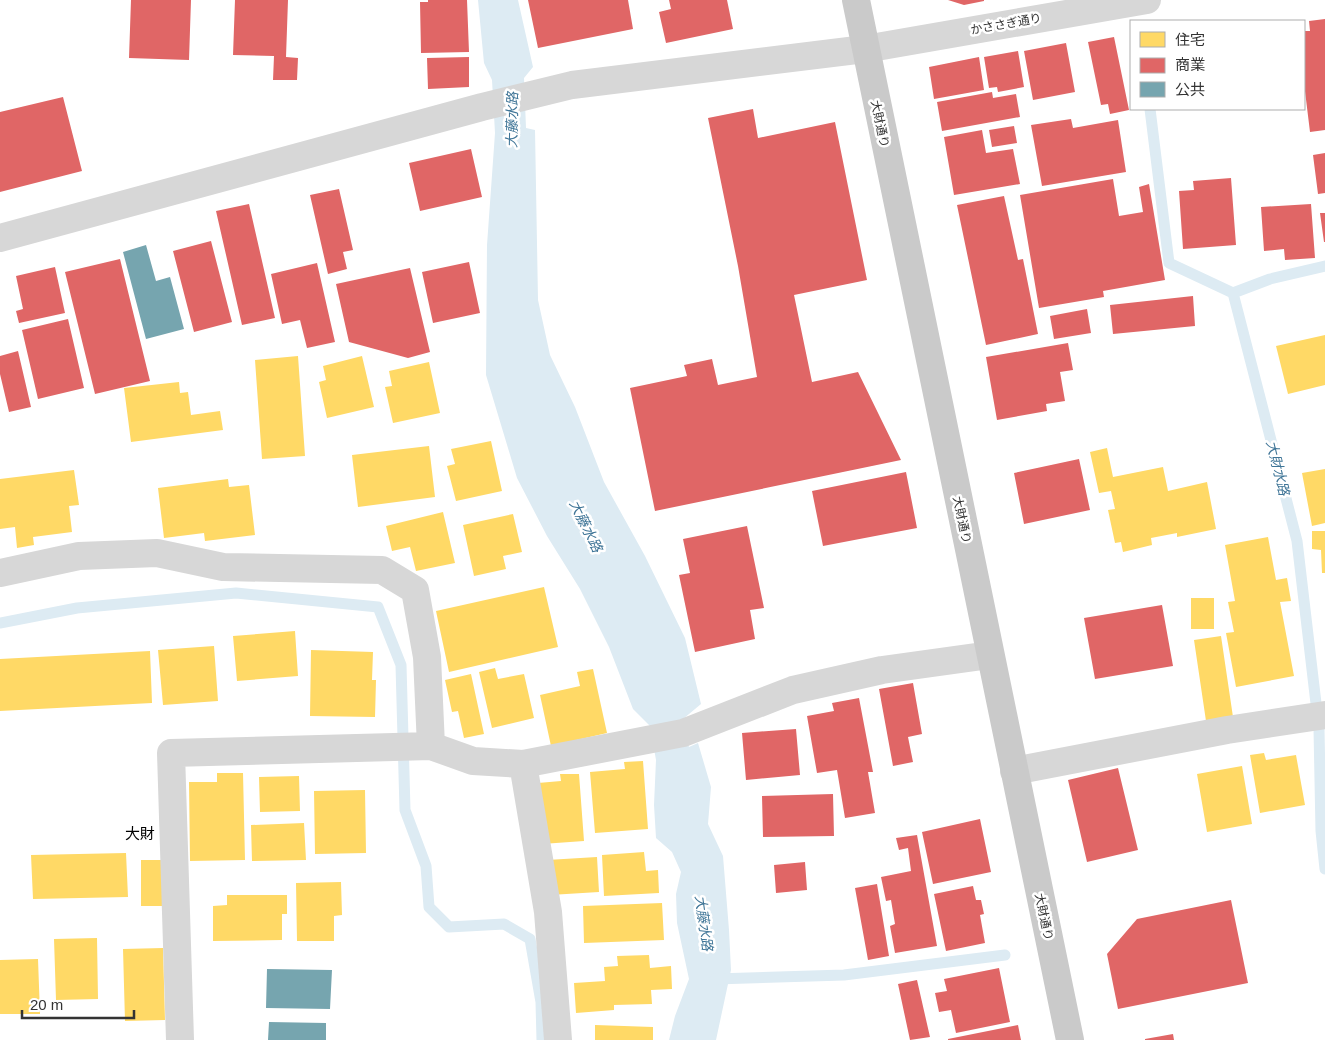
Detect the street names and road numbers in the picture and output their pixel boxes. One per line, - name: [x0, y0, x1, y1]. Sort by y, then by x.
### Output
- street label: かささぎ通り: [969, 11, 1043, 37]
- street label: 大財通り: [868, 99, 892, 149]
- street label: 大財通り: [950, 495, 974, 545]
- street label: 大財通り: [1032, 892, 1056, 942]

